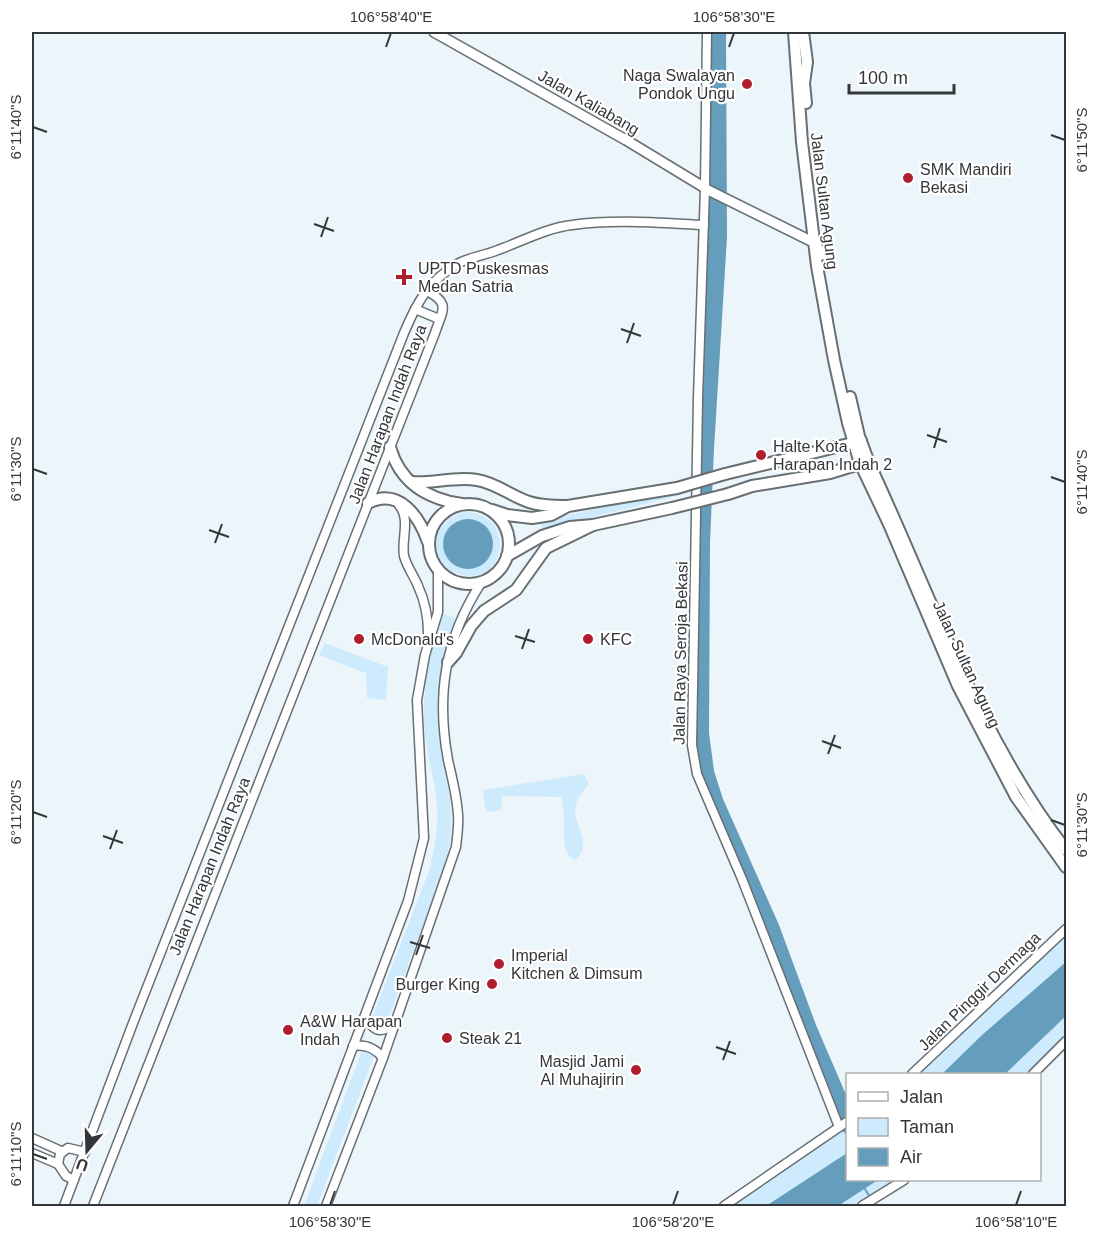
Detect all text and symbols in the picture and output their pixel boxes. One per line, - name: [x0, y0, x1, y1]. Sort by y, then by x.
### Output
- text: 106°58'40"E: [350, 8, 432, 25]
- text: 106°58'30"E: [693, 8, 775, 25]
- scale bar: [849, 57, 954, 95]
- street label: Jalan Kaliabang: [535, 67, 642, 138]
- place label: Naga Swalayan Pondok Ungu: [623, 67, 735, 102]
- text: 100 m: [858, 68, 908, 88]
- marker: Naga Swalayan Pondok Ungu: [740, 77, 754, 91]
- text: 6°11'40"S: [7, 95, 24, 159]
- text: 6°11'50"S: [1073, 108, 1090, 172]
- street label: Jalan Sultan Agung: [808, 132, 841, 271]
- place label: SMK Mandiri Bekasi: [920, 161, 1012, 196]
- marker: SMK Mandiri Bekasi: [901, 171, 915, 185]
- place label: UPTD Puskesmas Medan Satria: [418, 260, 549, 295]
- marker: UPTD Puskesmas Medan Satria: [395, 268, 413, 286]
- street label: Jalan Harapan Indah Raya: [345, 322, 430, 506]
- text: 6°11'30"S: [7, 437, 24, 501]
- place label: Halte Kota Harapan Indah 2: [773, 438, 892, 473]
- marker: Halte Kota Harapan Indah 2: [754, 448, 768, 462]
- text: 6°11'40"S: [1073, 450, 1090, 514]
- street label: Jalan Raya Seroja Bekasi: [670, 561, 691, 745]
- street label: Jalan Sultan Agung: [930, 598, 1003, 730]
- place label: McDonald's: [371, 631, 454, 648]
- place label: KFC: [600, 631, 632, 648]
- marker: McDonald's: [352, 632, 366, 646]
- marker: KFC: [581, 632, 595, 646]
- street label: Jalan Harapan Indah Raya: [166, 775, 253, 958]
- text: 6°11'20"S: [7, 780, 24, 844]
- text: 6°11'30"S: [1073, 793, 1090, 857]
- street label: Jalan Pinggir Dermaga: [915, 929, 1044, 1054]
- place label: Imperial Kitchen & Dimsum: [511, 947, 643, 982]
- marker: Imperial Kitchen & Dimsum: [492, 957, 506, 971]
- place label: Burger King: [396, 976, 480, 993]
- marker: Burger King: [485, 977, 499, 991]
- place label: A&W Harapan Indah: [300, 1013, 402, 1048]
- marker: A&W Harapan Indah: [281, 1023, 295, 1037]
- place label: Steak 21: [459, 1030, 522, 1047]
- marker: Steak 21: [440, 1031, 454, 1045]
- place label: Masjid Jami Al Muhajirin: [540, 1053, 624, 1088]
- marker: Masjid Jami Al Muhajirin: [629, 1063, 643, 1077]
- legend: [846, 1073, 1041, 1181]
- text: Jalan: [900, 1087, 943, 1107]
- text: Taman: [900, 1117, 954, 1137]
- north arrow: [57, 1121, 117, 1181]
- text: 6°11'10"S: [7, 1122, 24, 1186]
- text: Air: [900, 1147, 922, 1167]
- text: U: [74, 1155, 91, 1175]
- text: 106°58'30"E: [289, 1213, 371, 1230]
- text: 106°58'20"E: [632, 1213, 714, 1230]
- text: 106°58'10"E: [975, 1213, 1057, 1230]

